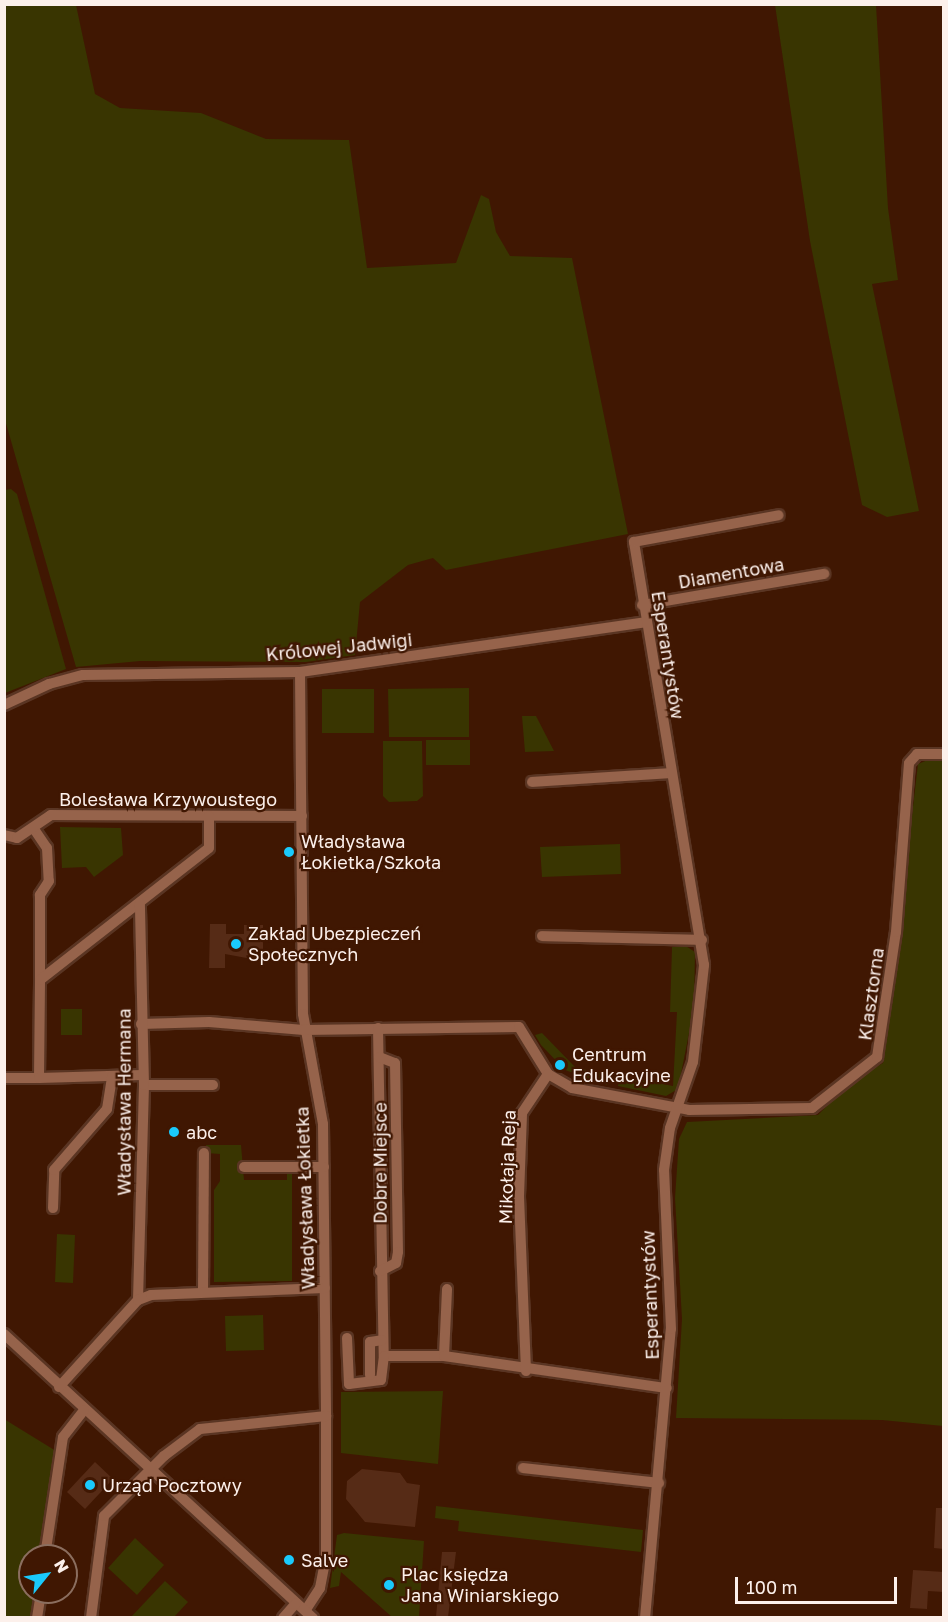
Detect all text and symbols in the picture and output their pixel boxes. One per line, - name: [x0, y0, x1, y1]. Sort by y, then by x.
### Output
- street label: Diamentowa: [676, 553, 786, 593]
- street label: Esperantystów: [647, 589, 689, 721]
- street label: Królowej Jadwigi: [265, 629, 413, 665]
- street label: Bolesława Krzywoustego: [59, 788, 277, 810]
- place label: Władysława Łokietka/Szkoła: [301, 831, 441, 874]
- marker: Władysława Łokietka/Szkoła: [282, 845, 296, 859]
- place label: Zakład Ubezpieczeń Społecznych: [248, 923, 421, 966]
- marker: Zakład Ubezpieczeń Społecznych: [229, 937, 243, 951]
- street label: Klasztorna: [854, 946, 888, 1042]
- street label: Władysława Hermana: [113, 1008, 135, 1196]
- place label: Centrum Edukacyjne: [572, 1044, 671, 1086]
- marker: Centrum Edukacyjne: [553, 1058, 567, 1072]
- street label: Dobre Miejsce: [369, 1102, 391, 1224]
- street label: Władysława Łokietka: [291, 1106, 319, 1290]
- street label: Mikołaja Reja: [494, 1109, 520, 1225]
- place label: abc: [186, 1121, 217, 1143]
- marker: abc: [167, 1125, 181, 1139]
- street label: Esperantystów: [637, 1230, 663, 1360]
- place label: Urząd Pocztowy: [102, 1474, 242, 1496]
- marker: Urząd Pocztowy: [83, 1478, 97, 1492]
- north arrow: [18, 1544, 78, 1604]
- place label: Salve: [301, 1549, 348, 1571]
- marker: Salve: [282, 1553, 296, 1567]
- text: N: [50, 1556, 74, 1576]
- place label: Plac księdza Jana Winiarskiego: [401, 1564, 559, 1606]
- scale bar: [738, 1565, 900, 1603]
- text: 100 m: [746, 1576, 797, 1598]
- marker: Plac księdza Jana Winiarskiego: [382, 1578, 396, 1592]

